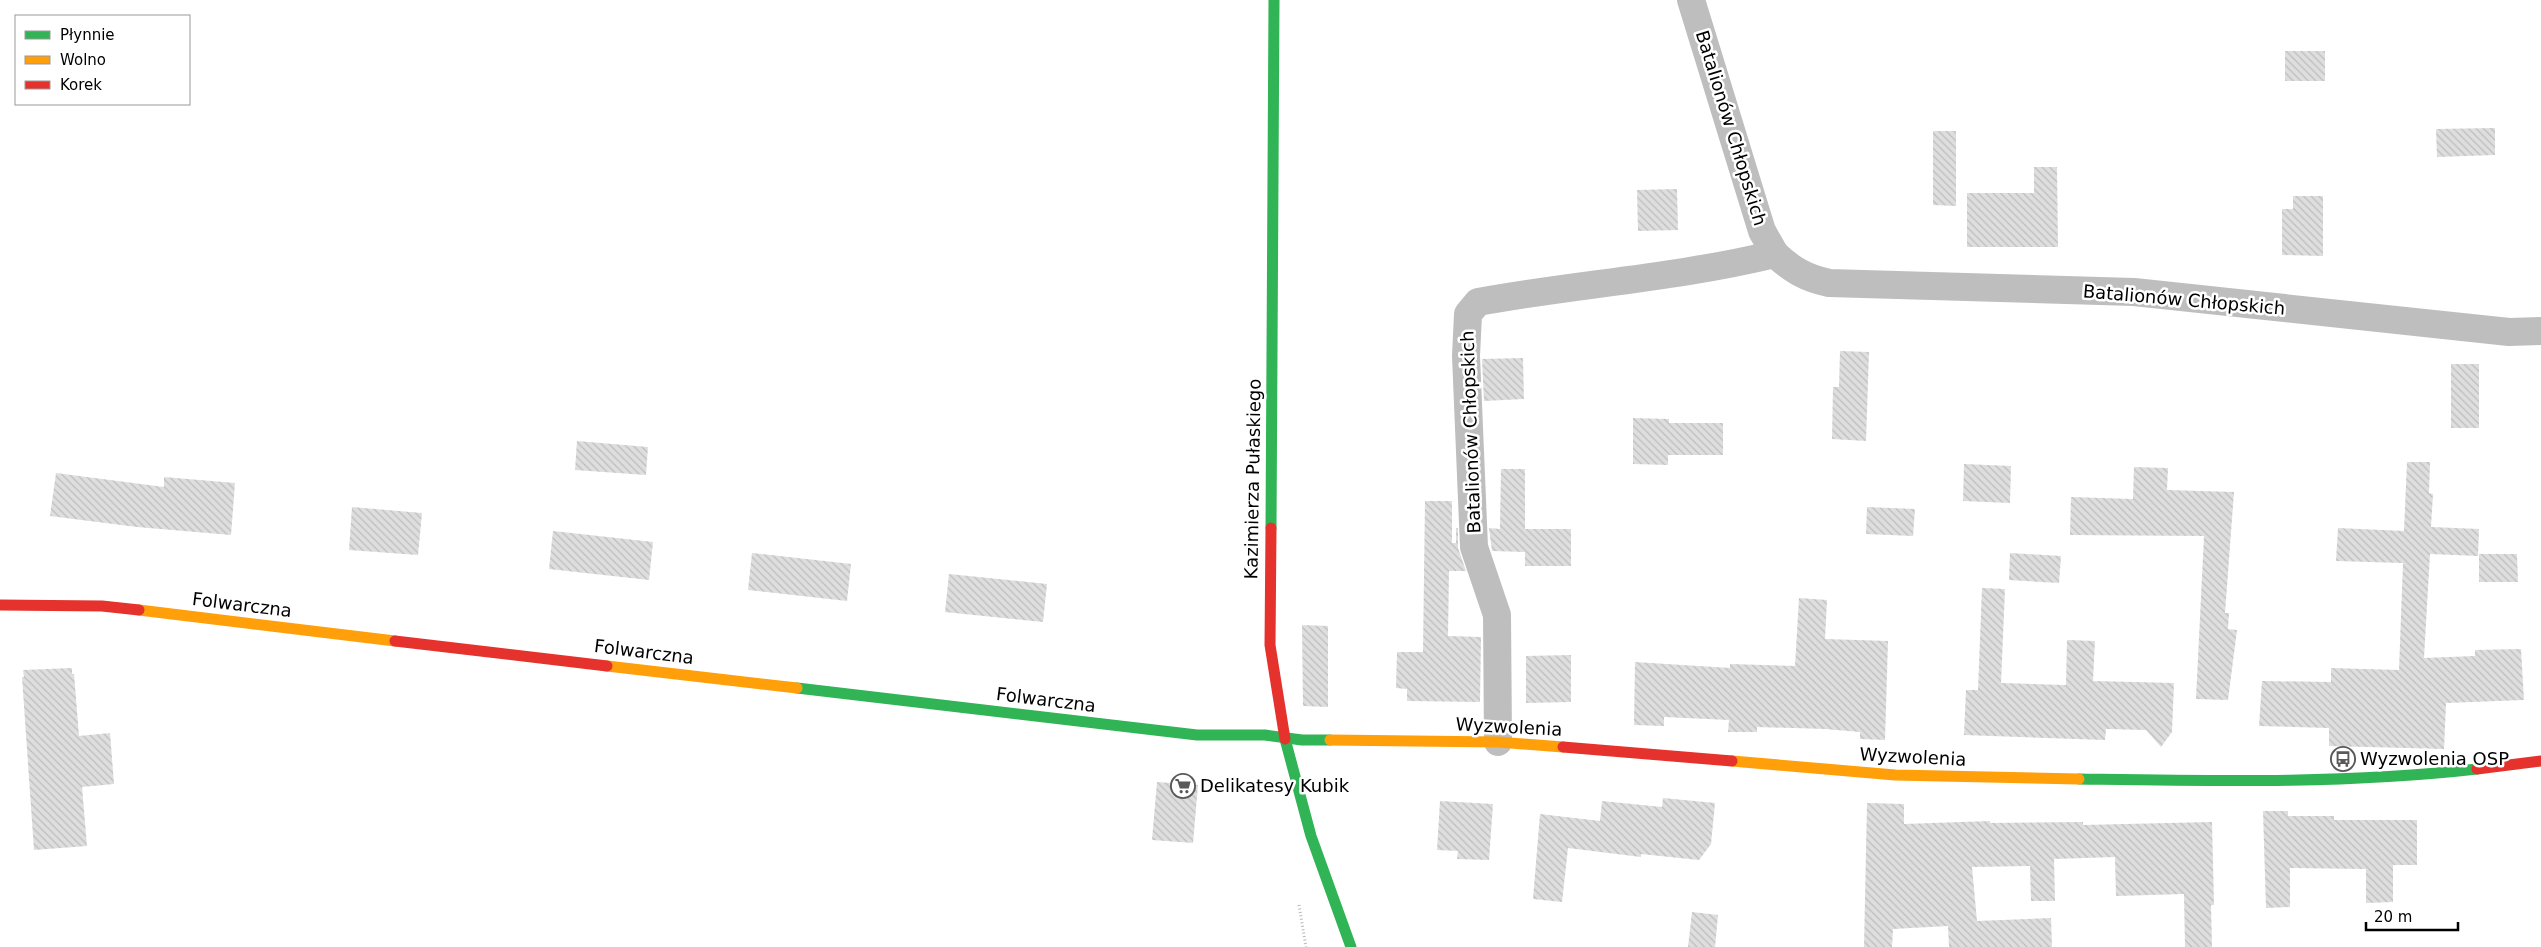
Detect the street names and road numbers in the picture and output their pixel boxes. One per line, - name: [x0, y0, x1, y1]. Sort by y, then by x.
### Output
- street label: Batalionów Chłopskich: [1692, 28, 1771, 228]
- street label: Batalionów Chłopskich: [2082, 280, 2286, 319]
- street label: Batalionów Chłopskich: [1456, 330, 1485, 534]
- street label: Kazimierza Pułaskiego: [1240, 379, 1265, 579]
- street label: Folwarczna: [191, 588, 293, 621]
- street label: Folwarczna: [593, 635, 695, 668]
- street label: Folwarczna: [995, 683, 1097, 716]
- street label: Wyzwolenia: [1455, 713, 1563, 740]
- street label: Wyzwolenia: [1859, 743, 1967, 770]

